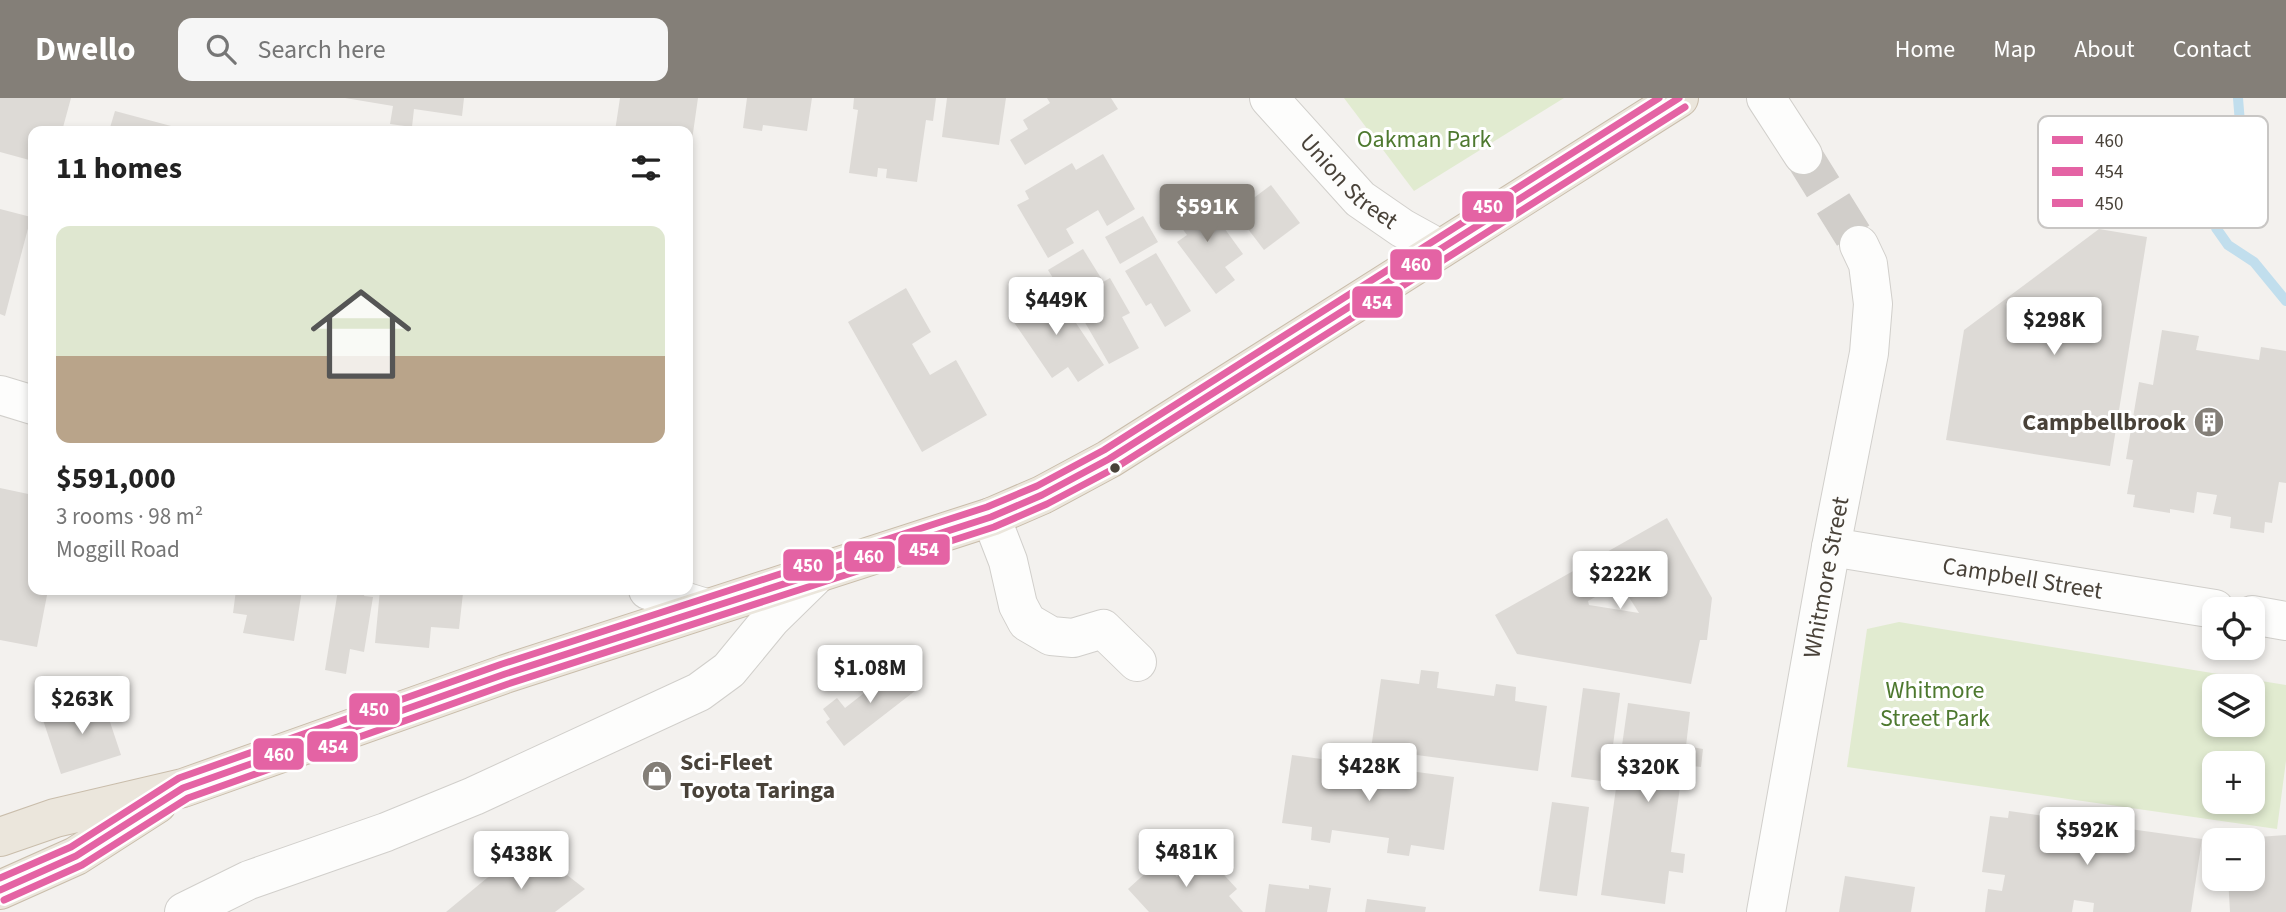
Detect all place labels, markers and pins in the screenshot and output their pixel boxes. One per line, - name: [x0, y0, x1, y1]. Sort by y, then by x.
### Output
- pin: $591K: [1158, 184, 1256, 244]
- pin: $449K: [1007, 278, 1105, 337]
- pin: $298K: [2005, 298, 2103, 357]
- place label: Campbellbrook: [2022, 405, 2187, 440]
- building icon: Campbellbrook: [2192, 405, 2226, 439]
- unlabelled marker: [1108, 461, 1122, 475]
- pin: $222K: [1571, 552, 1669, 611]
- pin: $1.08M: [813, 646, 927, 705]
- pin: $263K: [33, 676, 131, 736]
- pin: $428K: [1320, 744, 1418, 803]
- pin: $320K: [1599, 744, 1697, 804]
- place label: Sci-Fleet Toyota Taringa: [680, 745, 835, 808]
- shop icon: Sci-Fleet Toyota Taringa: [640, 759, 674, 793]
- pin: $592K: [2038, 808, 2136, 867]
- pin: $481K: [1137, 830, 1235, 889]
- pin: $438K: [472, 832, 570, 891]

